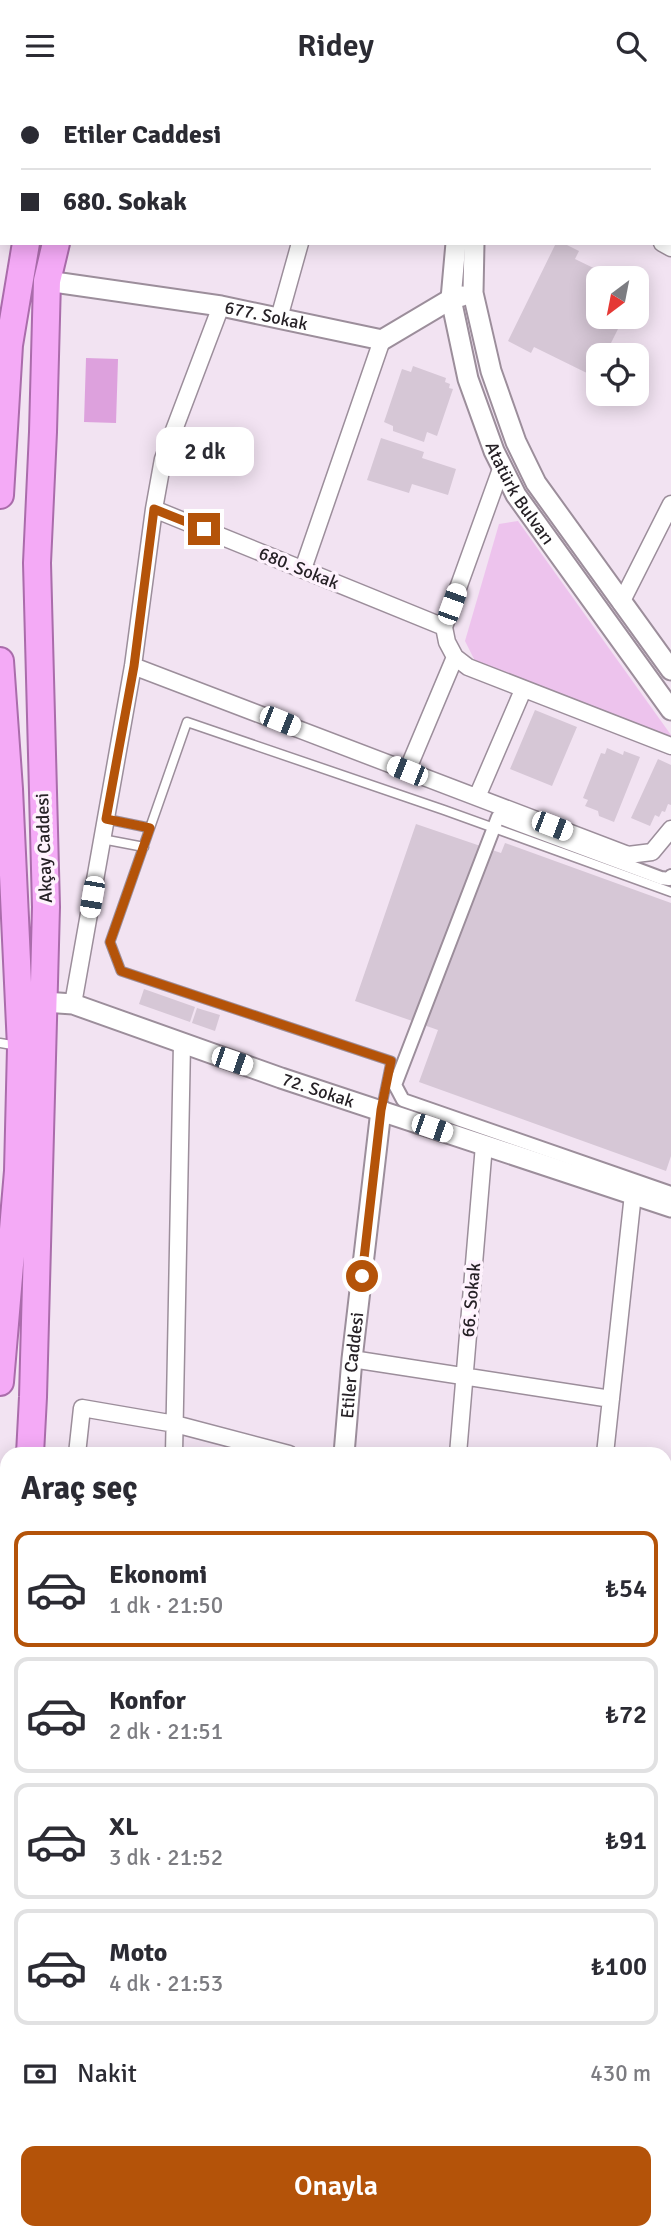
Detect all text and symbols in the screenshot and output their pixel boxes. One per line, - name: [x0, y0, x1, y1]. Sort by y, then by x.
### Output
- text: Ridey: [297, 26, 374, 65]
- icon: menu: [21, 27, 59, 65]
- icon: search: [612, 27, 650, 65]
- text: Etiler Caddesi: [63, 119, 221, 151]
- text: 680. Sokak: [63, 186, 187, 218]
- north arrow: [586, 266, 649, 329]
- map controls: [586, 266, 649, 406]
- street label: 677. Sokak: [223, 296, 310, 335]
- button: locate: [586, 343, 649, 406]
- callout: 2 dk: [155, 427, 253, 477]
- text: 2 dk: [184, 437, 226, 466]
- street label: Atatürk Bulvarı: [481, 439, 559, 549]
- route end: [188, 513, 220, 545]
- street label: 680. Sokak: [256, 542, 342, 594]
- car: [435, 581, 470, 627]
- car: [257, 703, 304, 739]
- car: [384, 753, 431, 789]
- street label: Akçay Caddesi: [31, 793, 57, 903]
- car: [529, 809, 576, 843]
- car: [79, 874, 106, 920]
- car: [209, 1044, 256, 1078]
- street label: 72. Sokak: [279, 1068, 357, 1112]
- car: [409, 1111, 456, 1145]
- route start: [346, 1260, 378, 1292]
- street label: 66. Sokak: [457, 1262, 485, 1338]
- street label: Etiler Caddesi: [336, 1311, 368, 1419]
- text: Araç seç: [21, 1469, 138, 1508]
- icon: car: [25, 1558, 88, 1621]
- text: Ekonomi: [109, 1559, 207, 1591]
- text: ₺54: [605, 1573, 647, 1605]
- text: 1 dk · 21:50: [109, 1591, 223, 1620]
- icon: car: [25, 1684, 88, 1747]
- text: Konfor: [109, 1685, 186, 1717]
- text: ₺72: [605, 1699, 647, 1731]
- text: 2 dk · 21:51: [109, 1717, 223, 1746]
- icon: car: [25, 1810, 88, 1873]
- text: XL: [109, 1811, 139, 1843]
- text: ₺91: [605, 1825, 647, 1857]
- text: 3 dk · 21:52: [109, 1843, 223, 1872]
- icon: car: [25, 1936, 88, 1999]
- text: Moto: [109, 1937, 167, 1969]
- text: ₺100: [591, 1951, 647, 1983]
- text: 4 dk · 21:53: [109, 1969, 223, 1998]
- icon: cash: [21, 2055, 59, 2093]
- text: Nakit: [77, 2058, 137, 2090]
- text: 430 m: [590, 2059, 651, 2088]
- button: Onayla: [21, 2146, 651, 2226]

